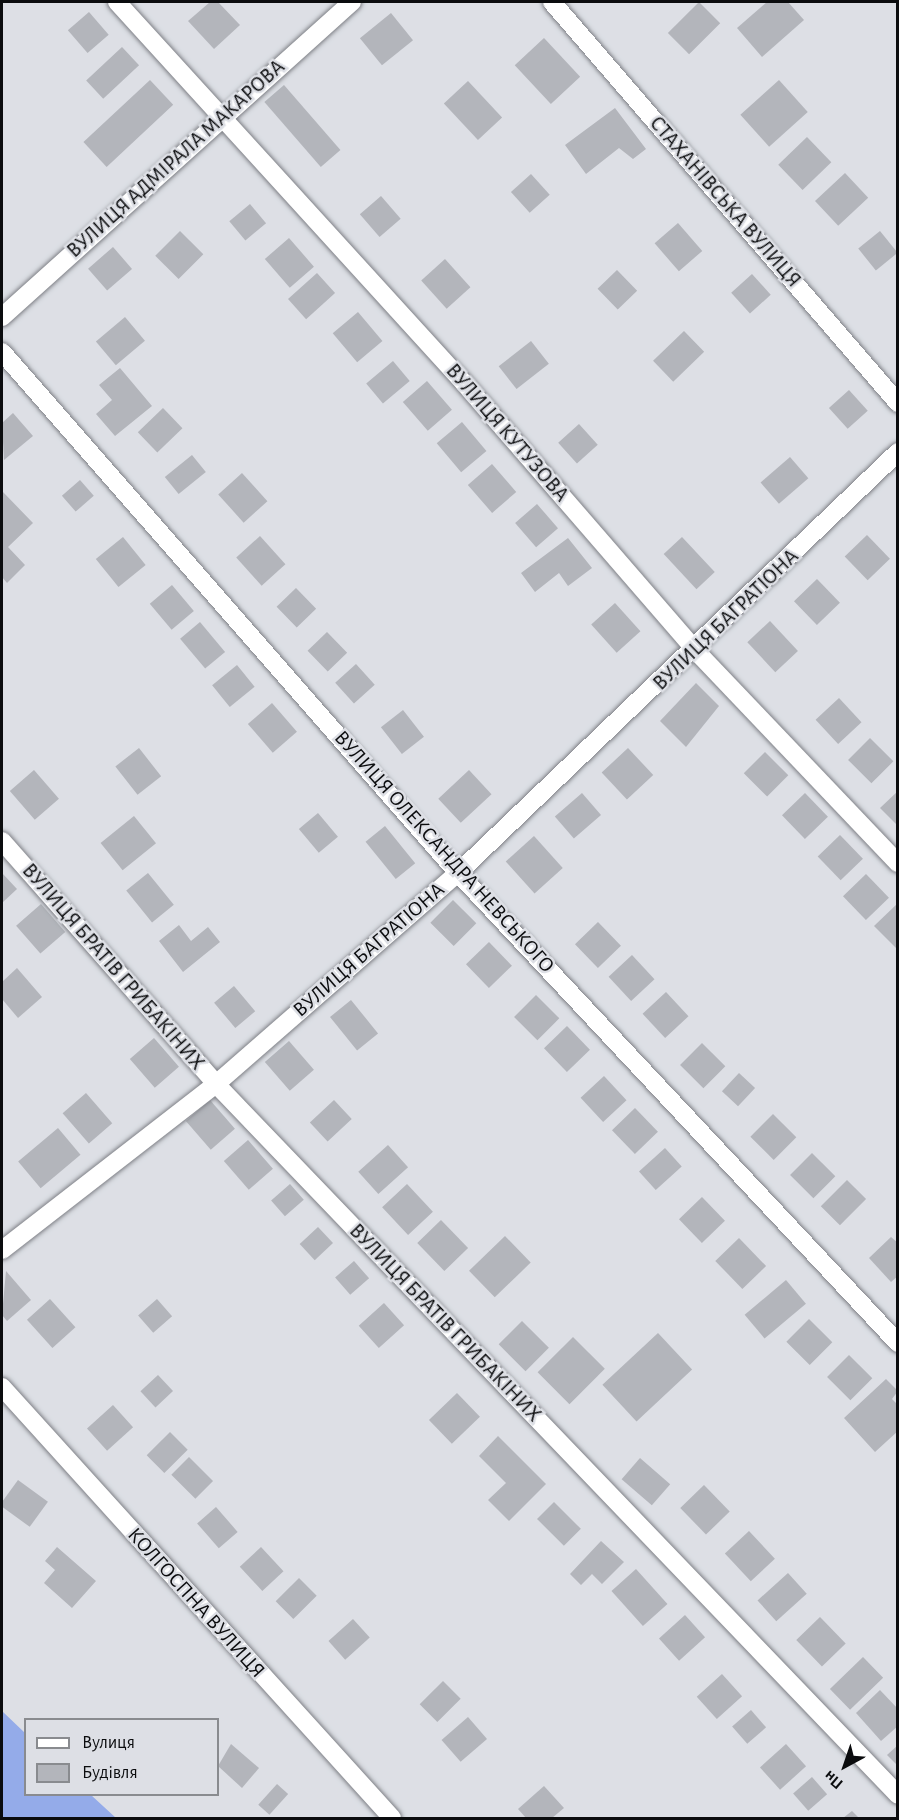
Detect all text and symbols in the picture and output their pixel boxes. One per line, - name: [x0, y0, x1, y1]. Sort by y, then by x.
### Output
- street label: ВУЛИЦЯ АДМІРАЛА МАКАРОВА: [62, 55, 290, 263]
- street label: СТАХАНІВСЬКА ВУЛИЦЯ: [644, 111, 806, 293]
- street label: ВУЛИЦЯ КУТУЗОВА: [440, 359, 574, 507]
- street label: ВУЛИЦЯ БАГРАТІОНА: [648, 544, 804, 696]
- street label: ВУЛИЦЯ ОЛЕКСАНДРА НЕВСЬКОГО: [328, 726, 560, 978]
- street label: ВУЛИЦЯ БРАТІВ ГРИБАКІНИХ: [16, 858, 210, 1076]
- street label: ВУЛИЦЯ БАГРАТІОНА: [288, 877, 450, 1023]
- street label: ВУЛИЦЯ БРАТІВ ГРИБАКІНИХ: [344, 1219, 546, 1427]
- street label: КОЛГОСПНА ВУЛИЦЯ: [122, 1523, 270, 1683]
- legend: [24, 1718, 219, 1796]
- text: Вулиця: [82, 1734, 135, 1752]
- north arrow: [815, 1736, 875, 1796]
- text: Будівля: [82, 1764, 138, 1782]
- text: Пн: [821, 1767, 846, 1792]

